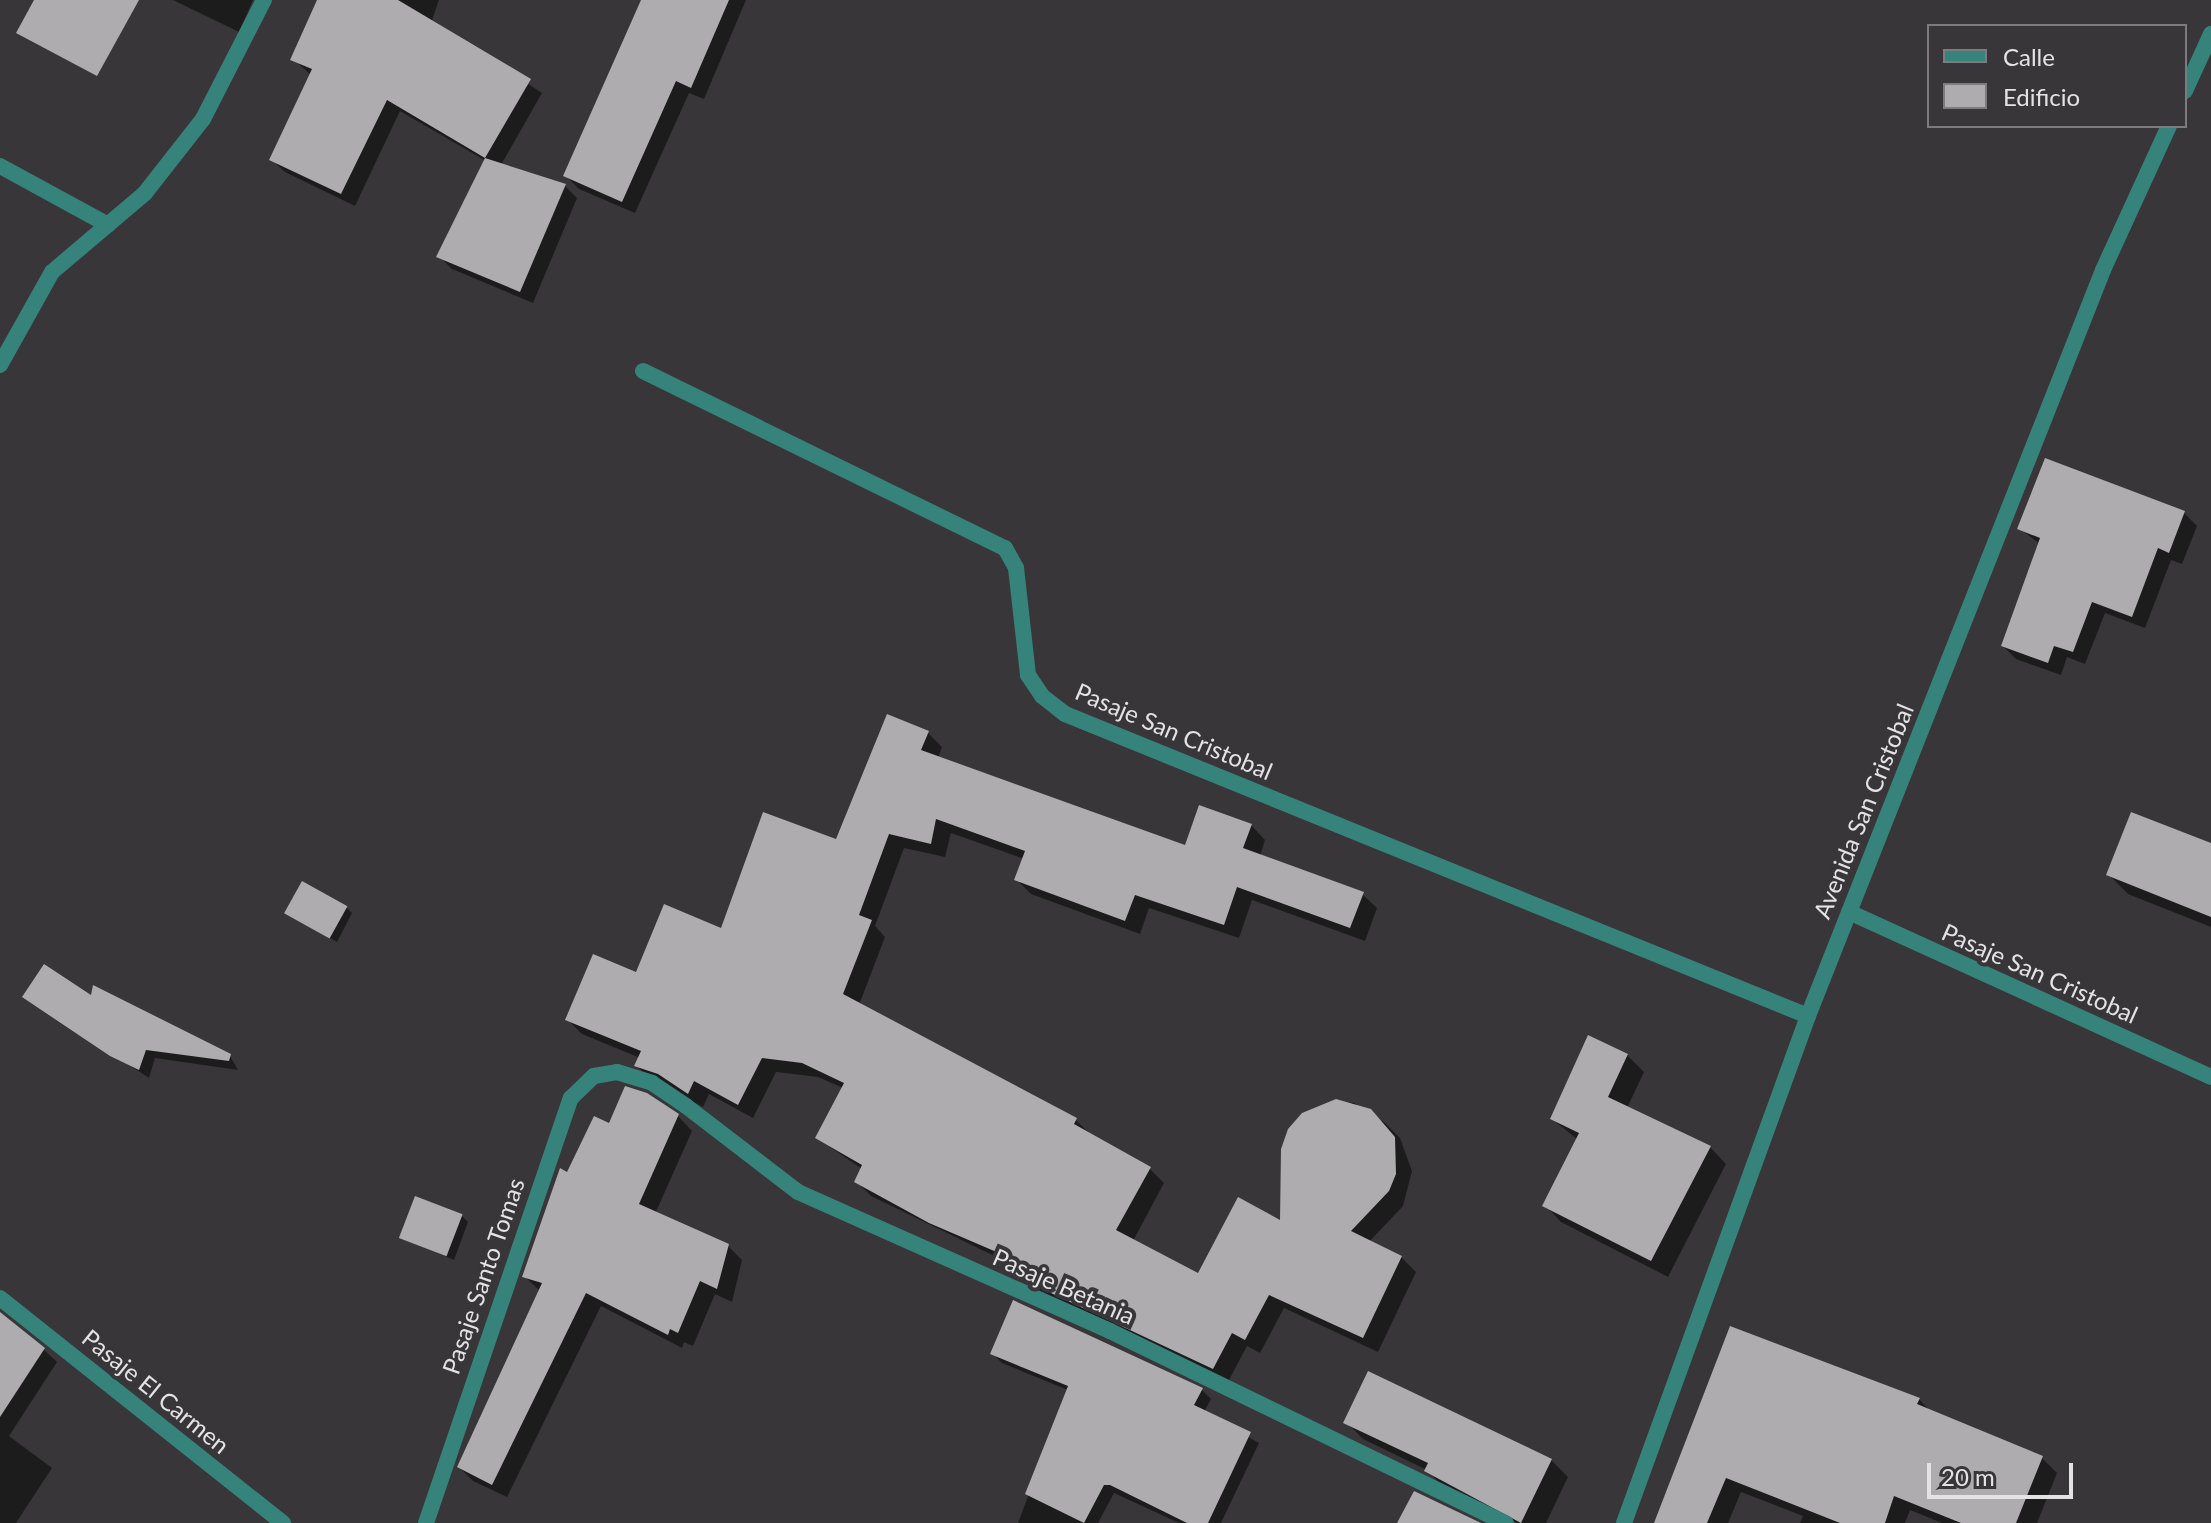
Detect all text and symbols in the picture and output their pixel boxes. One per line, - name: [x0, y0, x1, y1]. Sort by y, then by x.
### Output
- legend: [1927, 24, 2187, 128]
- text: Calle: [2003, 42, 2055, 71]
- text: Edificio: [2003, 82, 2080, 111]
- street label: Pasaje San Cristobal: [1071, 676, 1277, 786]
- street label: Avenida San Cristobal: [1807, 699, 1919, 923]
- street label: Pasaje San Cristobal: [1938, 917, 2142, 1029]
- street label: Pasaje Santo Tomas: [436, 1174, 530, 1378]
- street label: Pasaje Betania: [989, 1242, 1139, 1330]
- street label: Pasaje El Carmen: [77, 1323, 235, 1459]
- scale bar: [1931, 1447, 2077, 1497]
- text: 20 m: [1941, 1462, 1995, 1491]

